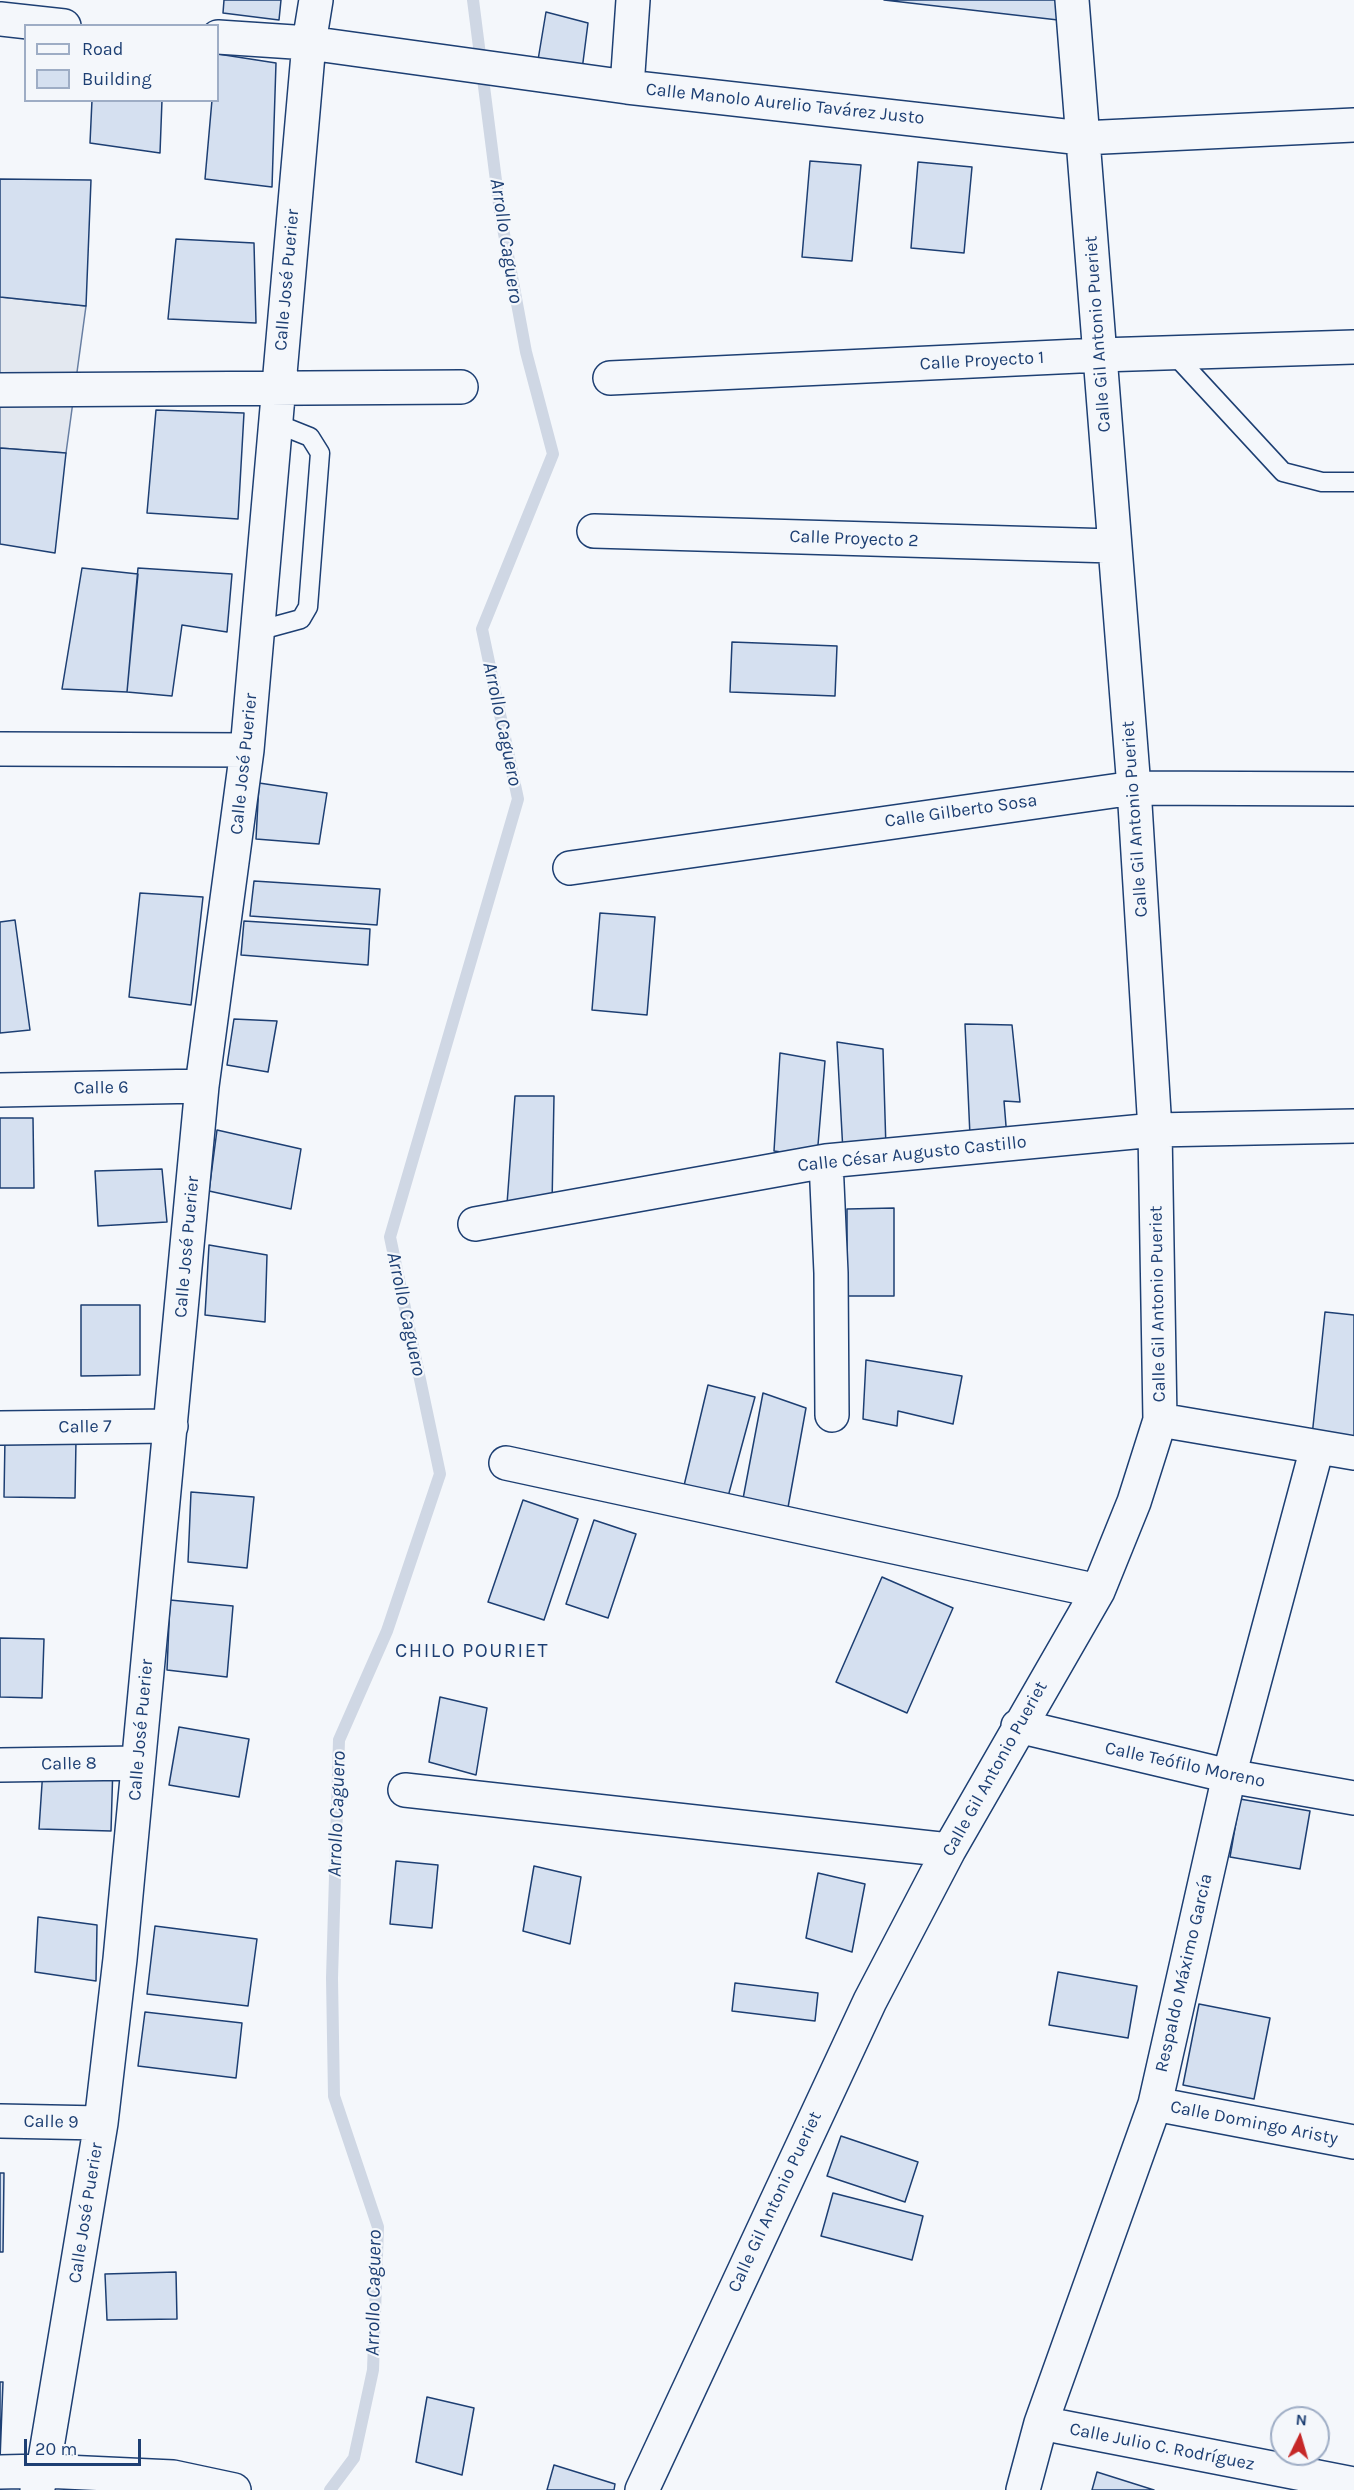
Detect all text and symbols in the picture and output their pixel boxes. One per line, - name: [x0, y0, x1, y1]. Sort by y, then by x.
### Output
- legend: [24, 24, 219, 102]
- text: Road: [82, 38, 123, 60]
- text: Building: [82, 68, 152, 90]
- street label: Calle Manolo Aurelio Tavárez Justo: [645, 79, 925, 129]
- water label: Arrollo Caguero: [484, 177, 528, 305]
- street label: Calle José Puerier: [270, 208, 304, 352]
- street label: Calle Gil Antonio Pueriet: [1080, 235, 1116, 433]
- street label: Calle Proyecto 1: [919, 347, 1045, 375]
- street label: Calle Proyecto 2: [789, 526, 919, 552]
- water label: Arrollo Caguero: [477, 660, 527, 788]
- street label: Calle José Puerier: [226, 692, 262, 836]
- street label: Calle Gil Antonio Pueriet: [1117, 720, 1153, 918]
- street label: Calle Gilberto Sosa: [883, 790, 1039, 832]
- street label: Calle 6: [73, 1077, 129, 1099]
- street label: Calle César Augusto Castillo: [796, 1131, 1028, 1177]
- street label: Calle José Puerier: [170, 1175, 204, 1319]
- street label: Calle Gil Antonio Pueriet: [1145, 1205, 1171, 1403]
- water label: Arrollo Caguero: [381, 1250, 431, 1378]
- street label: Calle 7: [58, 1416, 112, 1438]
- district label: CHILO POURIET: [395, 1639, 549, 1663]
- street label: Calle José Puerier: [124, 1658, 158, 1802]
- street label: Calle Gil Antonio Pueriet: [938, 1678, 1052, 1860]
- street label: Calle Teófilo Moreno: [1103, 1737, 1267, 1793]
- water label: Arrollo Caguero: [323, 1751, 351, 1877]
- street label: Calle 8: [41, 1753, 97, 1775]
- street label: Respaldo Máximo García: [1151, 1872, 1217, 2074]
- street label: Calle Domingo Aristy: [1168, 2096, 1340, 2150]
- street label: Calle Gil Antonio Pueriet: [724, 2108, 826, 2296]
- street label: Calle 9: [23, 2111, 79, 2133]
- street label: Calle José Puerier: [64, 2141, 108, 2285]
- water label: Arrollo Caguero: [361, 2230, 387, 2356]
- north arrow: [1270, 2406, 1330, 2466]
- text: N: [1295, 2410, 1308, 2430]
- street label: Calle Julio C. Rodríguez: [1068, 2418, 1256, 2476]
- scale bar: [27, 2427, 144, 2465]
- text: 20 m: [35, 2438, 77, 2460]

